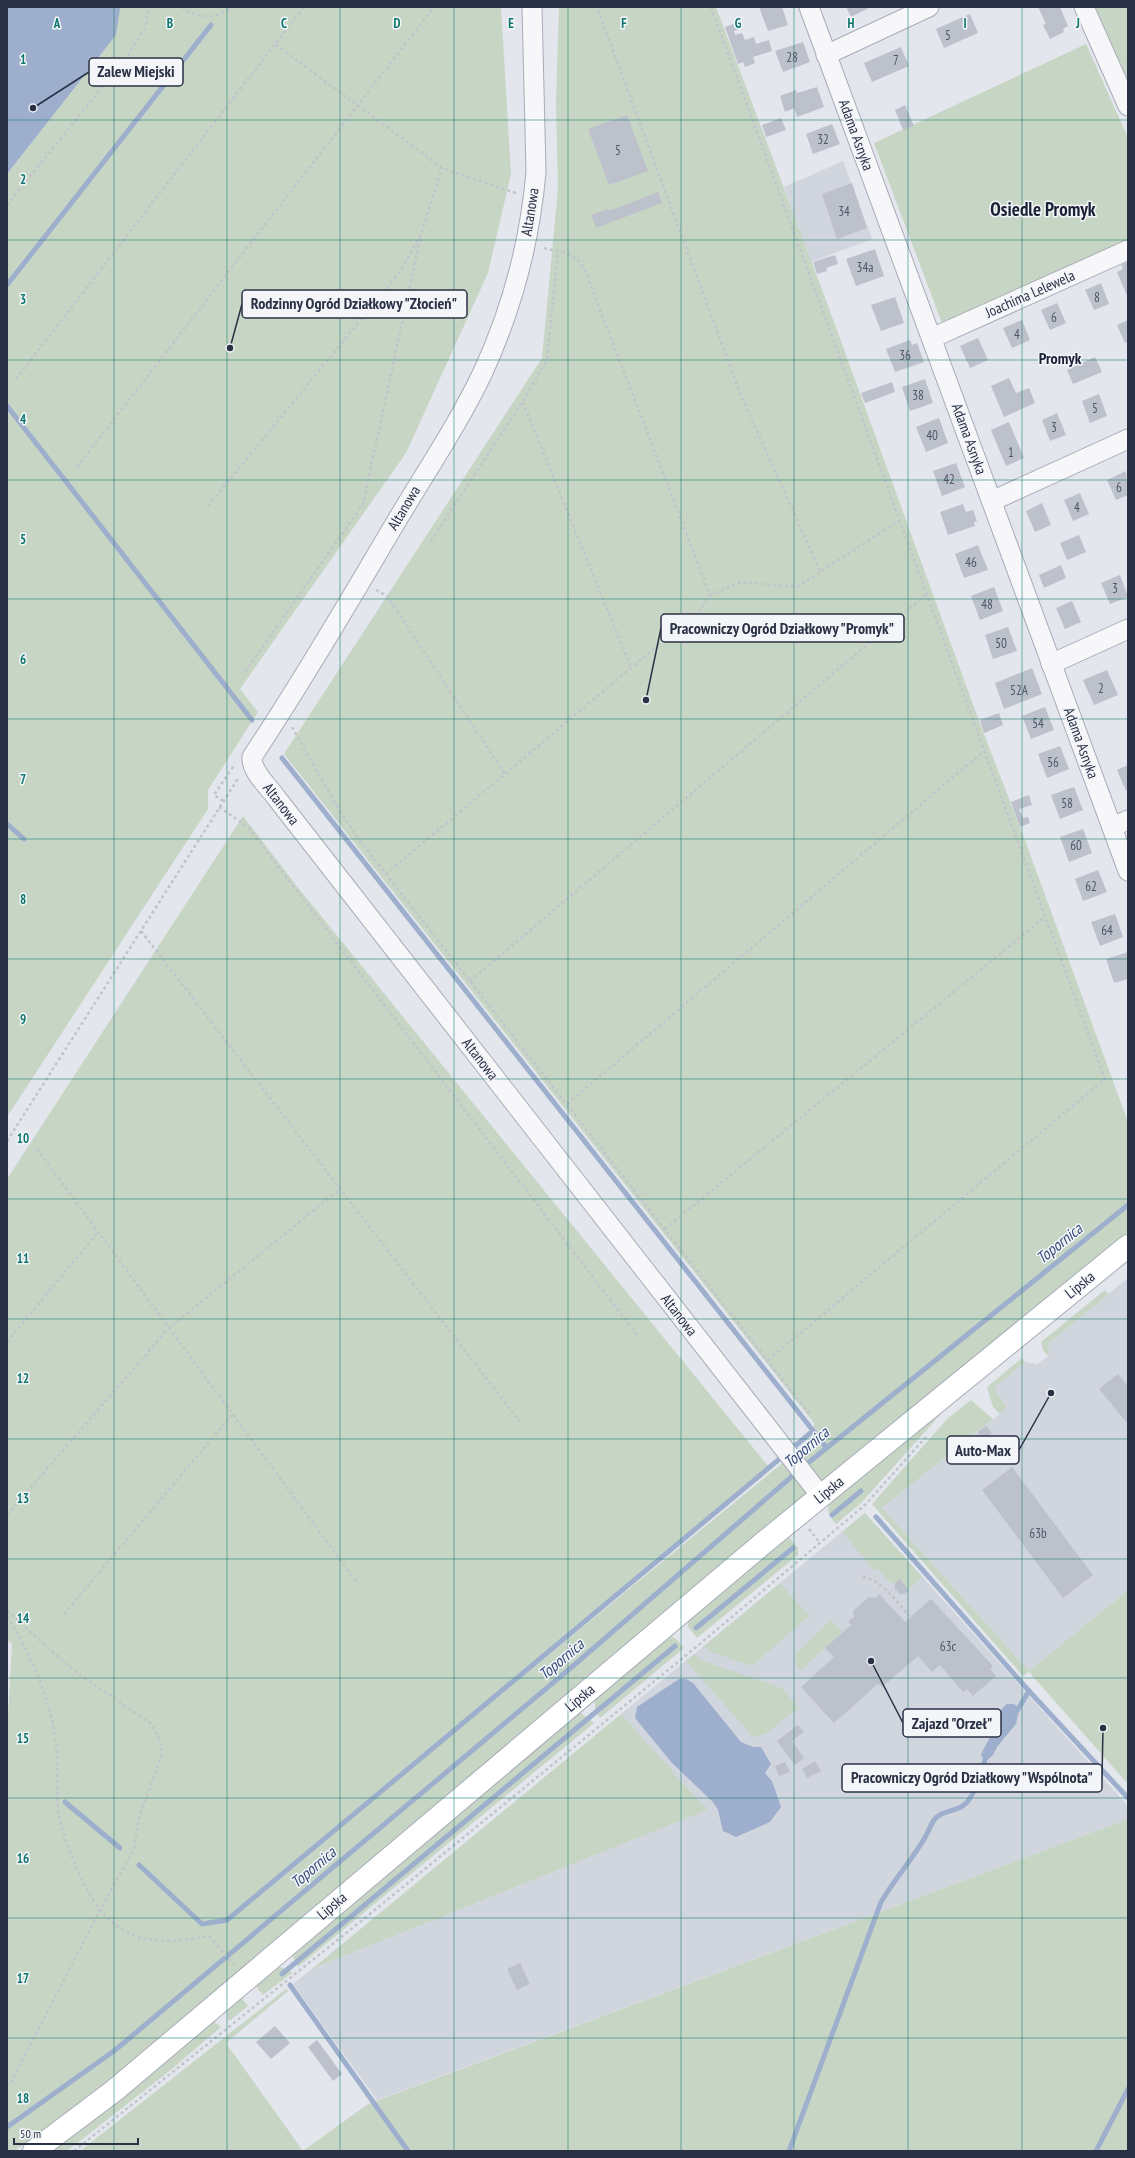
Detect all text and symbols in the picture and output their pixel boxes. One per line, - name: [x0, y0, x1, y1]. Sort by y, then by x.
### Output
- text: A: [53, 15, 61, 32]
- text: B: [167, 15, 173, 32]
- text: C: [281, 15, 287, 32]
- text: D: [394, 15, 401, 32]
- text: E: [508, 15, 514, 32]
- text: F: [621, 15, 627, 32]
- text: G: [735, 15, 742, 32]
- text: H: [848, 15, 855, 32]
- text: I: [963, 15, 967, 32]
- text: J: [1075, 15, 1080, 32]
- house number: 5: [945, 27, 951, 44]
- house number: 28: [786, 49, 798, 66]
- text: 1: [20, 51, 26, 68]
- house number: 7: [893, 52, 899, 69]
- callout: Zalew Miejski: [89, 58, 183, 86]
- text: Zalew Miejski: [97, 61, 175, 81]
- street label: Adama Asnyka: [835, 97, 878, 173]
- house number: 32: [817, 131, 829, 148]
- house number: 5: [615, 142, 621, 159]
- text: 2: [20, 171, 26, 188]
- street label: Altanowa: [516, 186, 543, 237]
- district label: Osiedle Promyk: [990, 197, 1096, 221]
- house number: 34: [838, 203, 850, 220]
- house number: 34a: [857, 259, 873, 276]
- street label: Joachima Lelewela: [981, 265, 1078, 322]
- house number: 8: [1094, 289, 1100, 306]
- callout: Rodzinny Ogród Działkowy "Złocień": [242, 290, 467, 318]
- text: 3: [20, 291, 26, 308]
- text: Rodzinny Ogród Działkowy "Złocień": [251, 293, 457, 313]
- house number: 6: [1051, 309, 1057, 326]
- house number: 4: [1014, 326, 1020, 343]
- house number: 36: [899, 347, 911, 364]
- district label: Promyk: [1039, 348, 1082, 368]
- house number: 38: [912, 387, 924, 404]
- house number: 5: [1092, 400, 1098, 417]
- street label: Adama Asnyka: [948, 401, 991, 477]
- text: 4: [20, 411, 27, 428]
- house number: 3: [1051, 419, 1057, 436]
- house number: 40: [926, 427, 938, 444]
- house number: 1: [1008, 444, 1014, 461]
- house number: 42: [943, 471, 955, 488]
- house number: 6: [1116, 479, 1122, 496]
- street label: Altanowa: [383, 482, 424, 533]
- house number: 4: [1074, 499, 1080, 516]
- text: 5: [20, 531, 26, 548]
- house number: 46: [965, 554, 977, 571]
- house number: 3: [1112, 580, 1118, 597]
- house number: 48: [981, 596, 993, 613]
- callout: Pracowniczy Ogród Działkowy "Promyk": [661, 614, 904, 642]
- text: Pracowniczy Ogród Działkowy "Promyk": [670, 618, 894, 638]
- house number: 50: [995, 635, 1007, 652]
- text: 6: [20, 651, 26, 668]
- house number: 2: [1098, 680, 1104, 697]
- house number: 52A: [1010, 682, 1029, 699]
- street label: Adama Asnyka: [1060, 705, 1103, 781]
- house number: 54: [1032, 715, 1044, 732]
- house number: 56: [1047, 754, 1059, 771]
- text: 7: [20, 771, 26, 788]
- street label: Altanowa: [259, 779, 304, 829]
- house number: 58: [1061, 795, 1073, 812]
- house number: 60: [1070, 837, 1082, 854]
- house number: 62: [1085, 878, 1097, 895]
- text: 8: [20, 891, 26, 908]
- house number: 64: [1101, 922, 1113, 939]
- text: 9: [20, 1011, 26, 1028]
- street label: Altanowa: [458, 1034, 503, 1084]
- text: 10: [17, 1130, 29, 1147]
- water label: Topornica: [1032, 1217, 1087, 1268]
- text: 11: [17, 1250, 29, 1267]
- street label: Lipska: [1061, 1267, 1098, 1302]
- street label: Altanowa: [657, 1290, 702, 1340]
- text: 12: [17, 1370, 29, 1387]
- water label: Topornica: [779, 1421, 834, 1472]
- callout: Auto-Max: [947, 1436, 1019, 1464]
- text: Auto-Max: [954, 1440, 1011, 1460]
- street label: Lipska: [810, 1472, 847, 1507]
- text: 13: [17, 1490, 29, 1507]
- house number: 63b: [1029, 1525, 1047, 1542]
- text: 14: [17, 1610, 30, 1627]
- water label: Topornica: [534, 1633, 589, 1684]
- house number: 63c: [940, 1638, 957, 1655]
- street label: Lipska: [561, 1680, 598, 1715]
- callout: Zajazd "Orzeł": [903, 1709, 1001, 1737]
- text: Zajazd "Orzeł": [912, 1713, 992, 1733]
- text: 15: [17, 1730, 29, 1747]
- callout: Pracowniczy Ogród Działkowy "Wspólnota": [842, 1764, 1102, 1792]
- text: Pracowniczy Ogród Działkowy "Wspólnota": [851, 1767, 1093, 1787]
- water label: Topornica: [286, 1841, 341, 1892]
- text: 16: [17, 1850, 29, 1867]
- street label: Lipska: [313, 1888, 350, 1923]
- text: 17: [17, 1970, 29, 1987]
- text: 18: [17, 2090, 29, 2107]
- scale bar: [14, 2120, 138, 2146]
- text: 50 m: [20, 2126, 41, 2141]

